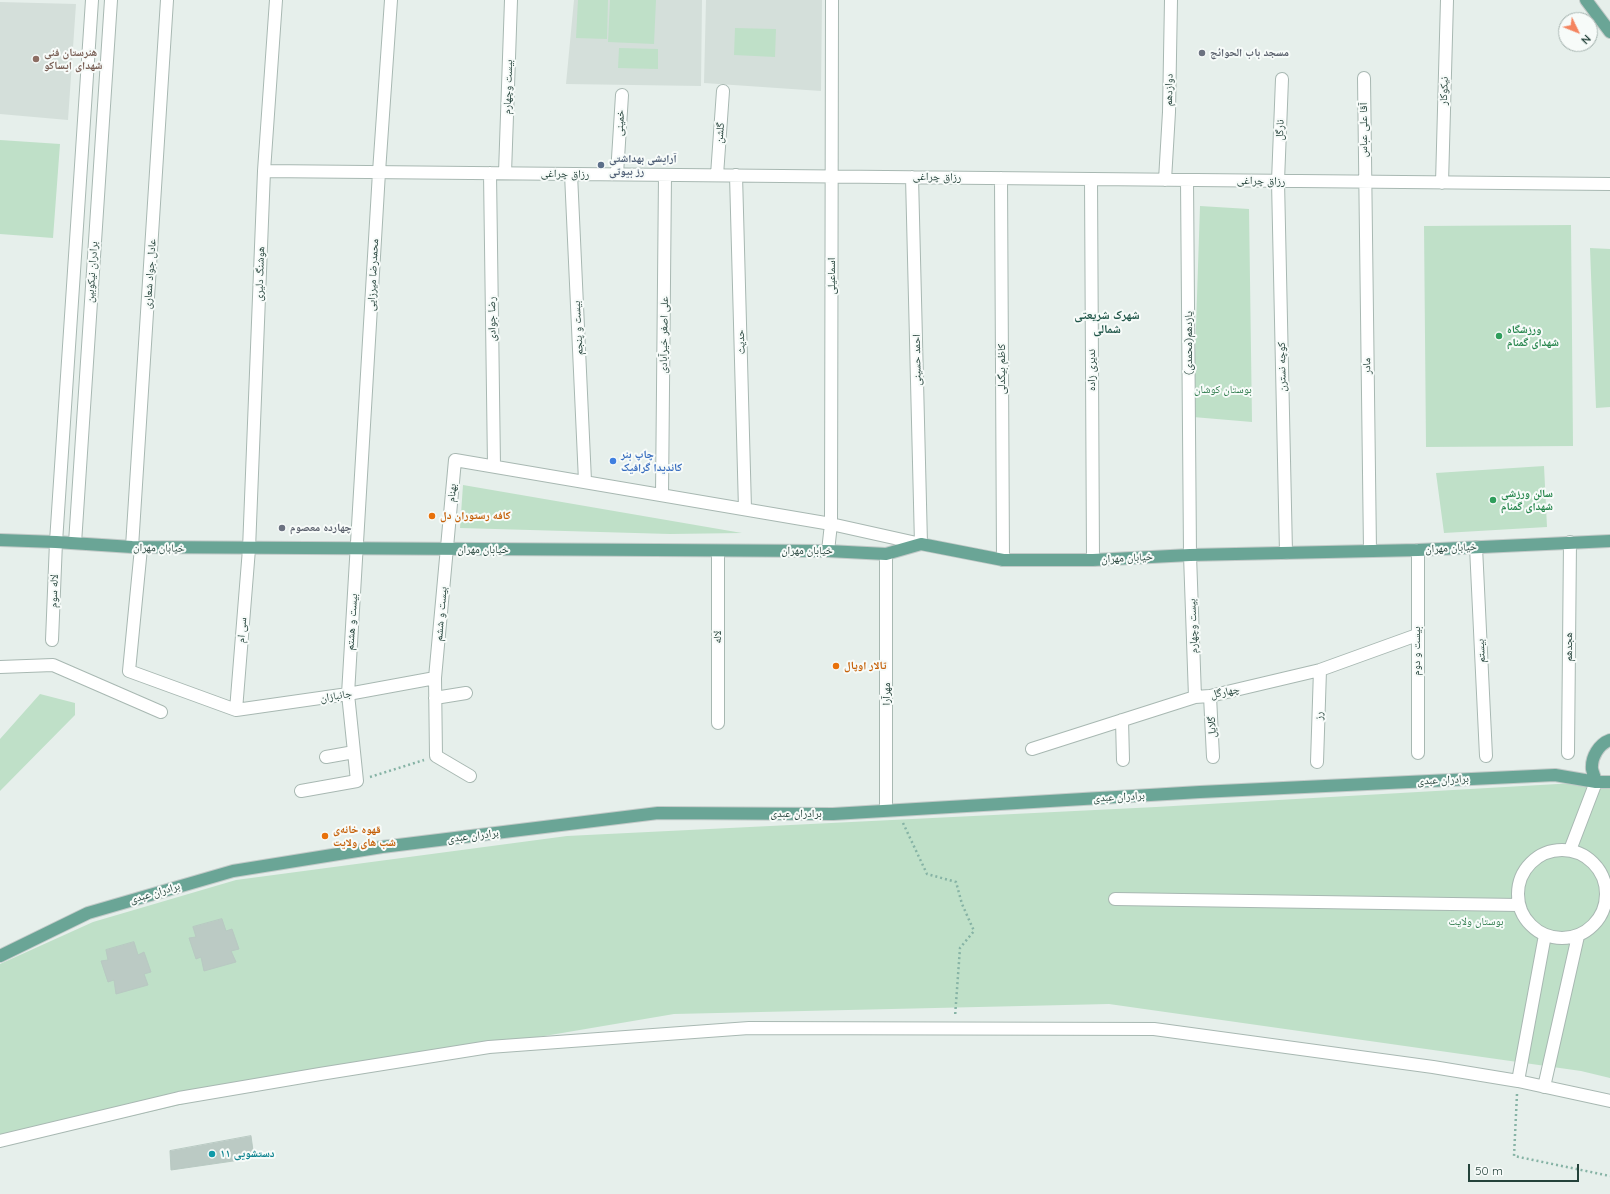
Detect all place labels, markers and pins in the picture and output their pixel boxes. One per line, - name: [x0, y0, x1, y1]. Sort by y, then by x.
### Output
- place label: هنرستان فنی شهدای ایساکو: [44, 46, 103, 72]
- place label: مسجد باب الحوائج: [1210, 46, 1289, 60]
- marker: مسجد باب الحوائج: [1197, 48, 1207, 58]
- marker: هنرستان فنی شهدای ایساکو: [31, 54, 41, 64]
- place label: آرایشی بهداشتی رز بیوتی: [609, 152, 677, 178]
- marker: آرایشی بهداشتی رز بیوتی: [596, 160, 606, 170]
- place label: ورزشگاه شهدای گمنام: [1507, 323, 1559, 349]
- marker: ورزشگاه شهدای گمنام: [1494, 331, 1504, 341]
- place label: چاپ بنر کاندیدا گرافیک: [621, 448, 682, 474]
- marker: چاپ بنر کاندیدا گرافیک: [608, 456, 618, 466]
- place label: سالن ورزشی شهدای گمنام: [1501, 487, 1553, 513]
- marker: سالن ورزشی شهدای گمنام: [1488, 495, 1498, 505]
- place label: کافه رستوران دل: [440, 509, 511, 523]
- marker: کافه رستوران دل: [427, 511, 437, 521]
- place label: چهارده معصوم: [290, 521, 352, 535]
- marker: چهارده معصوم: [277, 523, 287, 533]
- place label: تالار اوپال: [844, 659, 886, 673]
- marker: تالار اوپال: [831, 661, 841, 671]
- place label: قهوه خانه‌ی شب های ولایت: [333, 823, 396, 849]
- marker: قهوه خانه‌ی شب های ولایت: [320, 831, 330, 841]
- place label: دستشویی ۱۱: [220, 1147, 275, 1161]
- marker: دستشویی ۱۱: [207, 1149, 217, 1159]

